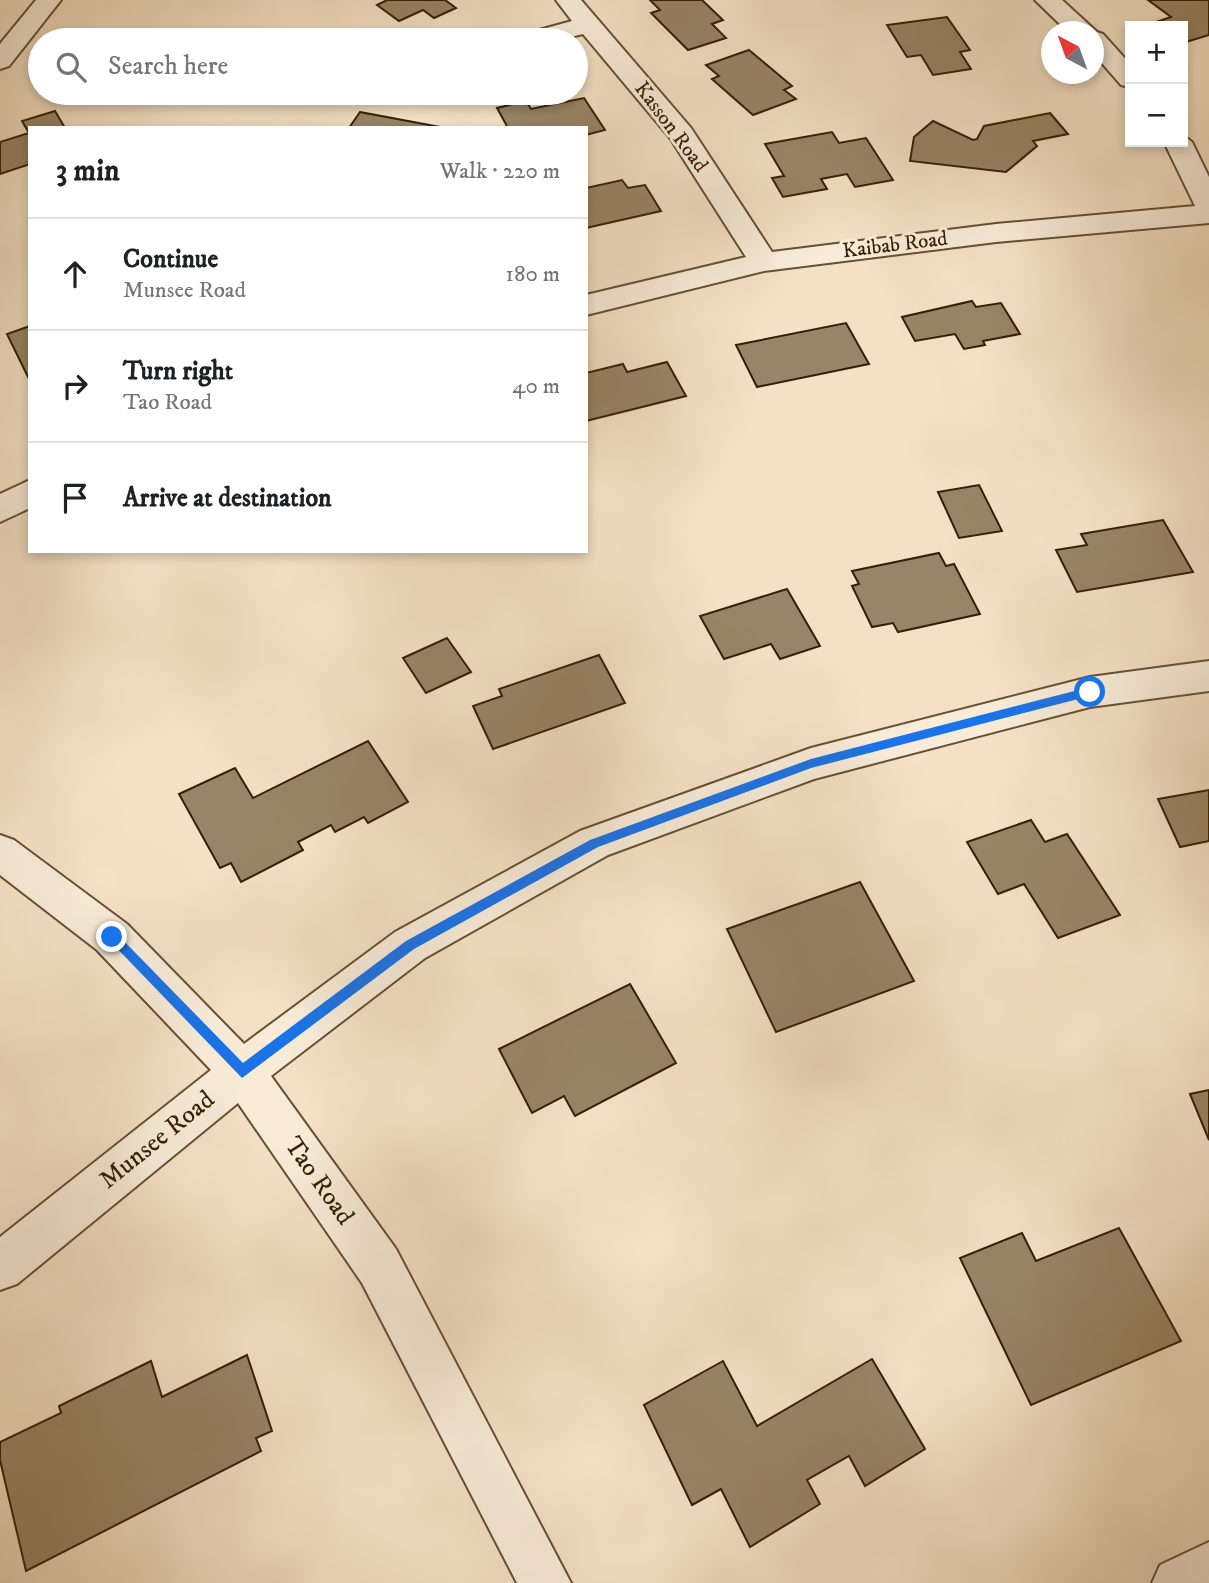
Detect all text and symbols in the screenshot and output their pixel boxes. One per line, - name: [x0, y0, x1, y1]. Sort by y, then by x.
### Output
- north arrow: [1041, 21, 1104, 84]
- map controls: [1125, 21, 1188, 147]
- button: +: [1125, 21, 1188, 84]
- search box: [28, 28, 588, 105]
- icon: search: [52, 48, 90, 86]
- text: Search here: [108, 50, 228, 83]
- street label: Kasson Road: [628, 76, 714, 178]
- button: −: [1125, 84, 1188, 147]
- text: 3 min: [56, 153, 120, 190]
- text: Walk · 220 m: [440, 157, 560, 186]
- street label: Kaibab Road: [841, 226, 950, 264]
- text: Continue: [123, 243, 218, 276]
- icon: ahead: [56, 255, 94, 293]
- text: 180 m: [505, 260, 560, 289]
- text: Munsee Road: [123, 276, 246, 305]
- text: Turn right: [123, 355, 233, 388]
- icon: right: [56, 367, 94, 405]
- text: 40 m: [512, 372, 560, 401]
- text: Tao Road: [123, 388, 212, 417]
- icon: arrive: [56, 479, 94, 517]
- text: Arrive at destination: [123, 482, 332, 515]
- route start: [1074, 676, 1105, 707]
- route end: [96, 921, 127, 952]
- street label: Munsee Road: [93, 1083, 221, 1197]
- street label: Tao Road: [277, 1130, 361, 1232]

